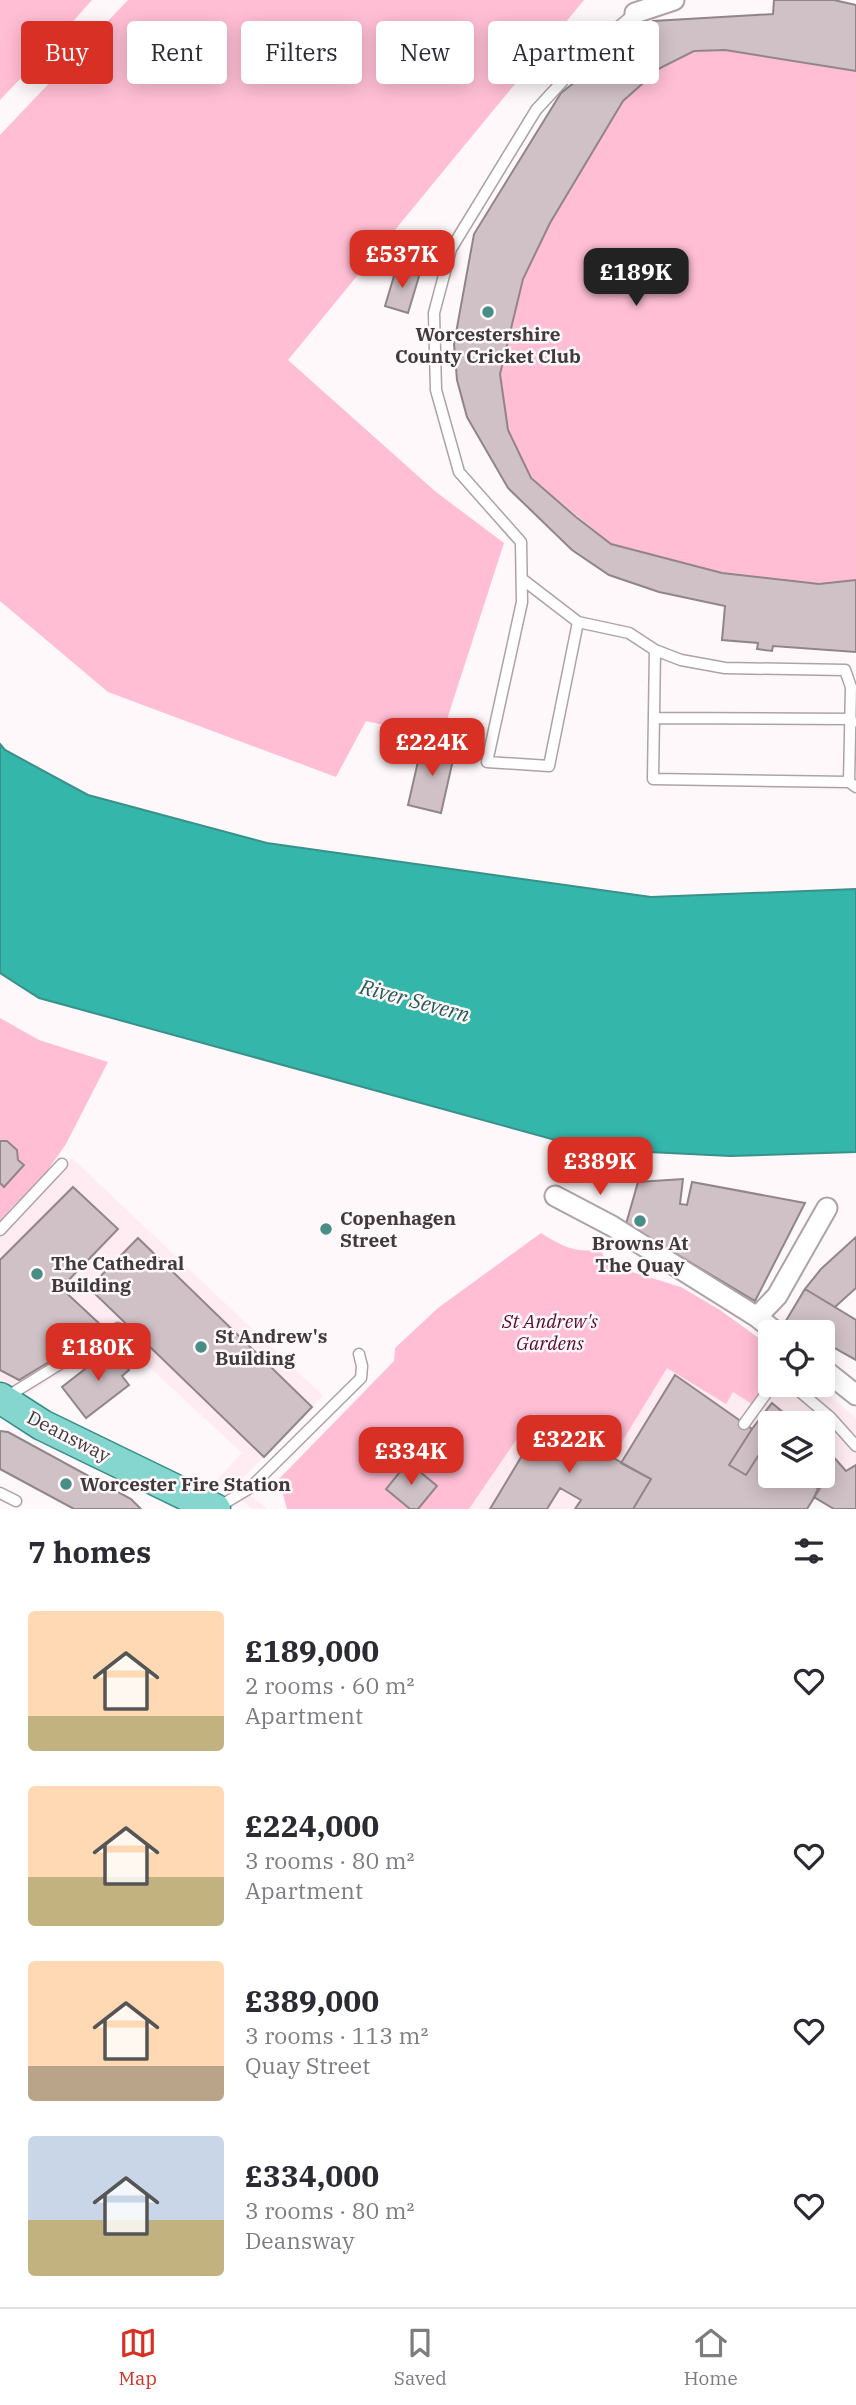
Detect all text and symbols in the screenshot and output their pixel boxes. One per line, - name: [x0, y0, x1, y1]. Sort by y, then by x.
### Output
- chip: Buy: [21, 21, 113, 84]
- chip: Rent: [127, 21, 227, 84]
- chip: Filters: [241, 21, 362, 84]
- chip: New: [376, 21, 474, 84]
- chip: Apartment: [488, 21, 659, 84]
- pin: £537K: [353, 230, 451, 290]
- text: £537K: [366, 238, 438, 268]
- pin: £189K: [587, 248, 685, 308]
- text: £189K: [600, 256, 672, 286]
- marker: Worcestershire County Cricket Club: [480, 304, 496, 320]
- place label: Worcestershire County Cricket Club: [395, 322, 581, 368]
- pin: £224K: [383, 718, 481, 778]
- text: £224K: [396, 726, 468, 756]
- water label: River Severn: [356, 972, 473, 1028]
- pin: £389K: [551, 1138, 649, 1197]
- text: £389K: [564, 1145, 636, 1175]
- place label: Copenhagen Street: [340, 1206, 456, 1252]
- marker: Browns At The Quay: [632, 1213, 648, 1229]
- marker: Copenhagen Street: [318, 1221, 334, 1237]
- place label: Browns At The Quay: [592, 1231, 688, 1277]
- place label: The Cathedral Building: [51, 1251, 184, 1297]
- marker: The Cathedral Building: [29, 1266, 45, 1282]
- park label: St Andrew's Gardens: [501, 1309, 598, 1355]
- map controls: [758, 1320, 835, 1488]
- button: locate: [758, 1320, 835, 1397]
- pin: £180K: [49, 1324, 147, 1383]
- place label: St Andrew's Building: [215, 1324, 328, 1370]
- text: £180K: [62, 1331, 134, 1361]
- marker: St Andrew's Building: [193, 1339, 209, 1355]
- street label: Deansway: [23, 1405, 115, 1468]
- button: layers: [758, 1411, 835, 1488]
- pin: £322K: [520, 1416, 618, 1475]
- text: £322K: [533, 1423, 605, 1453]
- pin: £334K: [362, 1428, 460, 1487]
- text: £334K: [375, 1435, 447, 1465]
- place label: Worcester Fire Station: [80, 1472, 291, 1496]
- marker: Worcester Fire Station: [58, 1476, 74, 1492]
- text: 7 homes: [28, 1532, 151, 1571]
- icon: filters: [790, 1532, 828, 1570]
- text: £189,000: [245, 1631, 379, 1670]
- icon: home: [84, 1639, 168, 1723]
- icon: heart: [790, 1662, 828, 1700]
- text: 2 rooms · 60 m²: [245, 1670, 415, 1700]
- text: Apartment: [245, 1700, 363, 1730]
- text: £224,000: [245, 1806, 379, 1845]
- icon: home: [84, 1814, 168, 1898]
- icon: heart: [790, 1837, 828, 1875]
- text: 3 rooms · 80 m²: [245, 1845, 415, 1875]
- text: Apartment: [245, 1875, 363, 1905]
- text: £389,000: [245, 1981, 379, 2020]
- icon: home: [84, 1989, 168, 2073]
- icon: heart: [790, 2012, 828, 2050]
- text: 3 rooms · 113 m²: [245, 2020, 428, 2050]
- text: Quay Street: [245, 2050, 370, 2080]
- text: £334,000: [245, 2156, 379, 2195]
- icon: home: [84, 2164, 168, 2248]
- icon: heart: [790, 2187, 828, 2225]
- text: 3 rooms · 80 m²: [245, 2195, 415, 2225]
- text: Deansway: [245, 2225, 354, 2255]
- tab: Map: [118, 2324, 157, 2390]
- tab: Saved: [394, 2324, 447, 2390]
- tab: Home: [684, 2324, 738, 2390]

